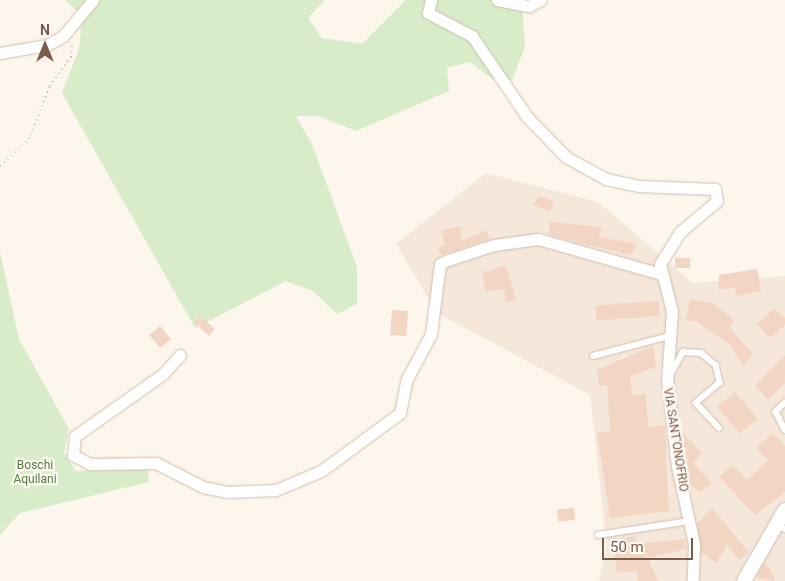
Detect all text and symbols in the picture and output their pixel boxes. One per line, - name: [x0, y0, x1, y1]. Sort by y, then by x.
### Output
- north arrow: [20, 20, 70, 70]
- text: N: [40, 22, 50, 38]
- street label: VIA SANT'ONOFRIO: [660, 387, 690, 493]
- park label: Boschi Aquilani: [13, 459, 57, 487]
- scale bar: [605, 528, 696, 560]
- text: 50 m: [610, 538, 644, 556]

